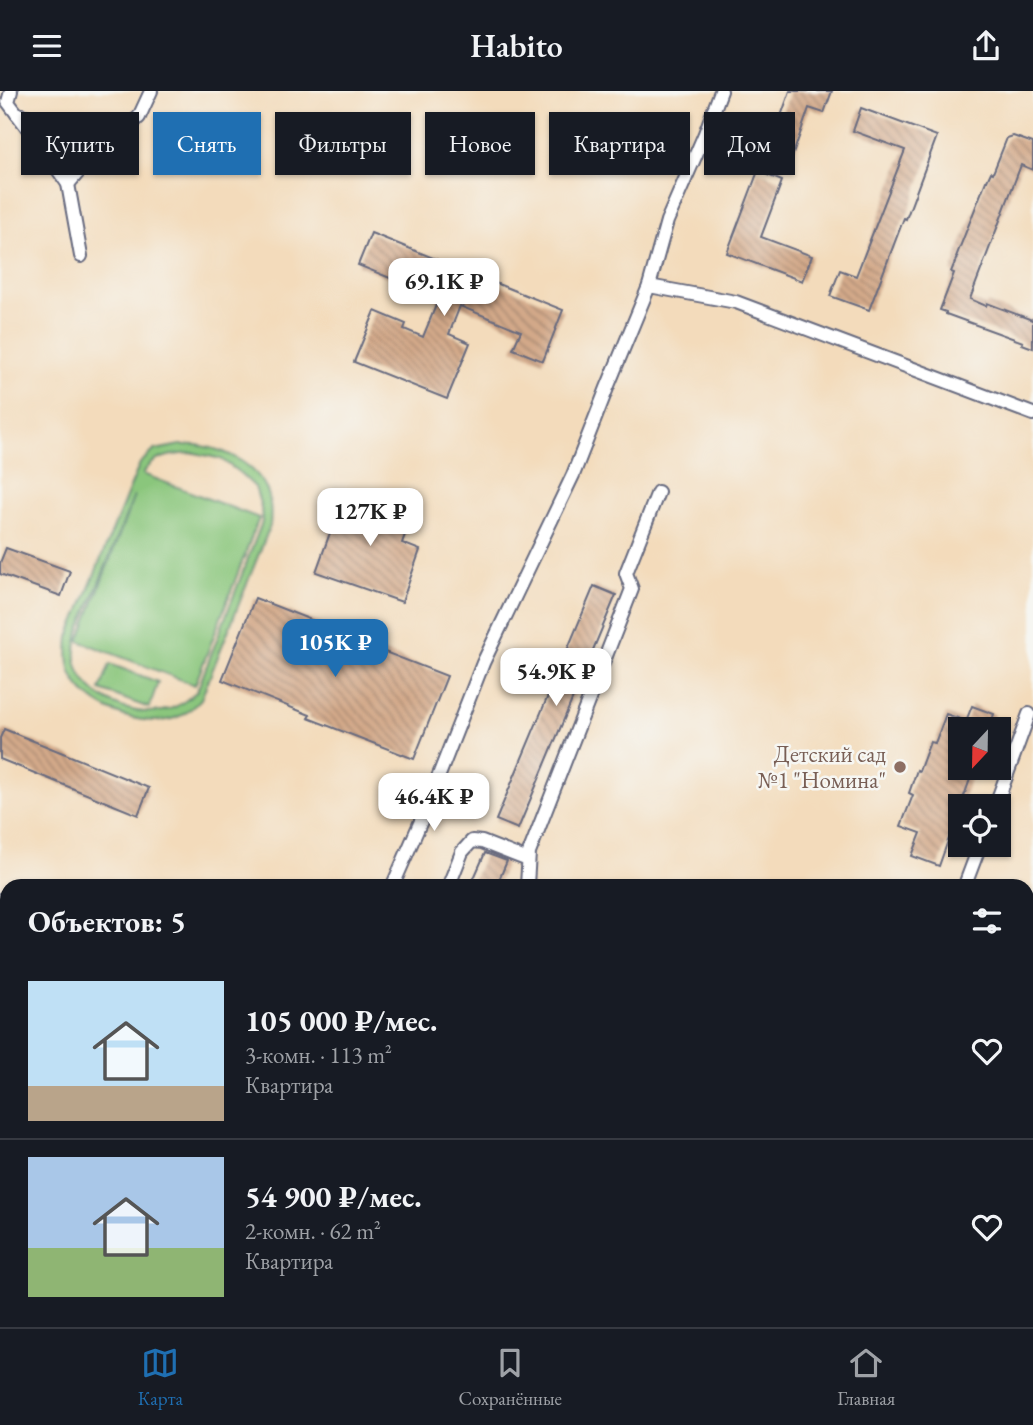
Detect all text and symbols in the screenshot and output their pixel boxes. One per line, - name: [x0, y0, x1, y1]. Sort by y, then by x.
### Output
- text: Habito: [470, 25, 563, 67]
- icon: menu: [28, 27, 66, 65]
- icon: share: [967, 27, 1005, 65]
- chip: Купить: [21, 112, 139, 175]
- chip: Снять: [153, 112, 261, 175]
- chip: Фильтры: [275, 112, 411, 175]
- chip: Новое: [425, 112, 535, 175]
- chip: Квартира: [549, 112, 690, 175]
- chip: Дом: [704, 112, 795, 175]
- pin: 69.1K ₽: [379, 259, 509, 318]
- text: 69.1K ₽: [404, 266, 484, 296]
- pin: 127K ₽: [313, 489, 427, 548]
- text: 127K ₽: [333, 496, 407, 526]
- pin: 105K ₽: [278, 619, 392, 679]
- text: 105K ₽: [298, 627, 372, 657]
- pin: 54.9K ₽: [491, 649, 621, 708]
- text: 54.9K ₽: [516, 656, 596, 686]
- north arrow: [948, 717, 1012, 781]
- map controls: [948, 717, 1011, 857]
- place label: Детский сад №1 "Номина": [758, 739, 887, 795]
- marker: Детский сад №1 "Номина": [892, 759, 908, 775]
- pin: 46.4K ₽: [369, 773, 499, 833]
- text: 46.4K ₽: [394, 781, 474, 811]
- button: locate: [948, 794, 1011, 857]
- text: Объектов: 5: [28, 902, 186, 941]
- icon: filters: [968, 902, 1006, 940]
- text: 105 000 ₽/мес.: [245, 1001, 438, 1040]
- icon: home: [84, 1009, 168, 1093]
- icon: heart: [968, 1032, 1006, 1070]
- text: 3-комн. · 113 m²: [245, 1040, 392, 1070]
- text: Квартира: [245, 1070, 333, 1100]
- text: 54 900 ₽/мес.: [245, 1177, 422, 1216]
- icon: home: [84, 1185, 168, 1269]
- icon: heart: [968, 1208, 1006, 1246]
- text: 2-комн. · 62 m²: [245, 1216, 381, 1246]
- text: Квартира: [245, 1246, 333, 1276]
- tab: Карта: [138, 1344, 183, 1411]
- tab: Сохранённые: [458, 1344, 562, 1411]
- tab: Главная: [837, 1344, 895, 1411]

